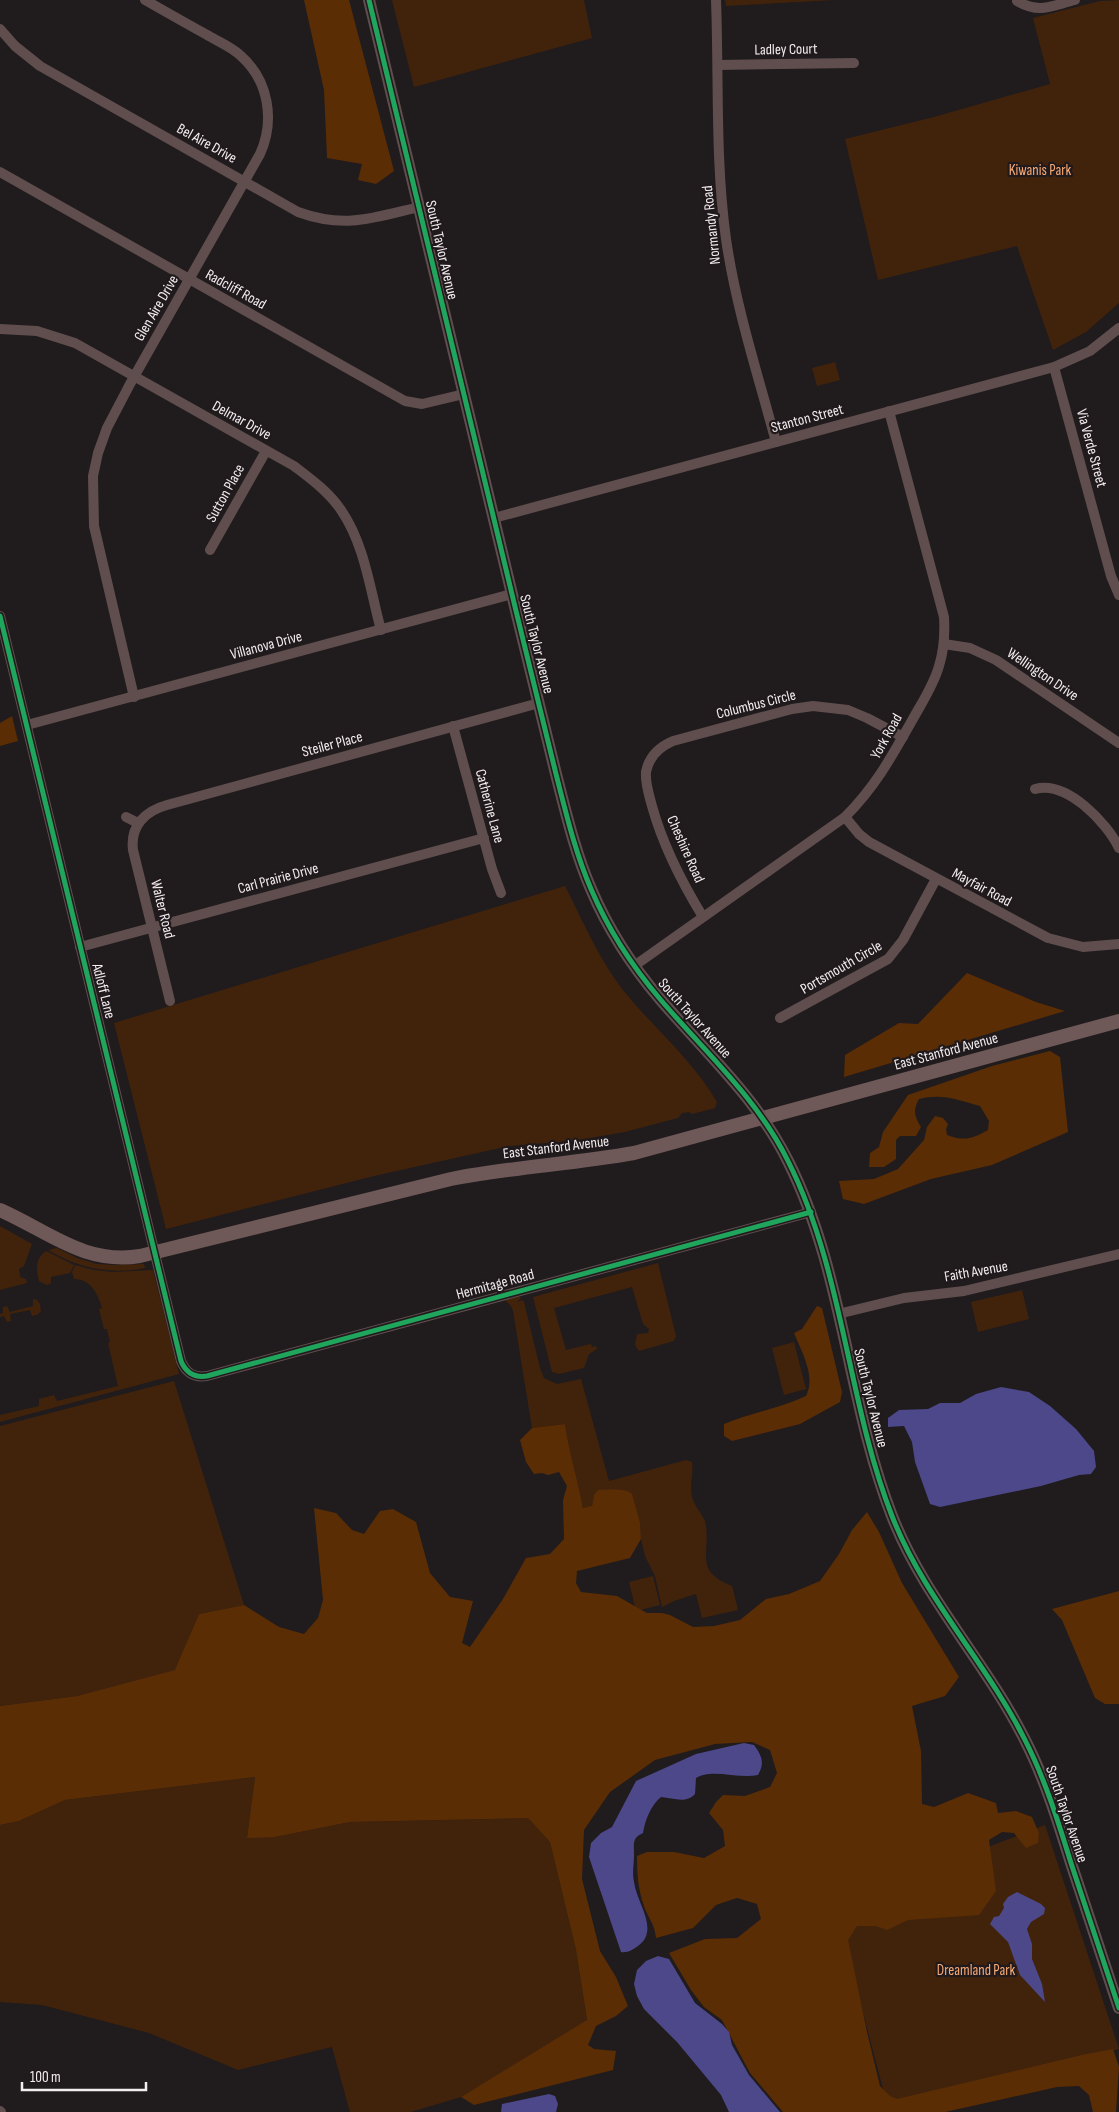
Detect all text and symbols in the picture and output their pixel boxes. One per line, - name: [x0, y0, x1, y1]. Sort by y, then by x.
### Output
- street label: Ladley Court: [754, 39, 818, 60]
- street label: Bel Aire Drive: [173, 119, 240, 168]
- park label: Kiwanis Park: [1009, 161, 1072, 180]
- street label: Normandy Road: [698, 184, 725, 265]
- street label: South Taylor Avenue: [421, 199, 462, 302]
- street label: Radcliff Road: [202, 265, 270, 314]
- street label: Glen Aire Drive: [130, 272, 183, 345]
- street label: Delmar Drive: [209, 396, 275, 444]
- street label: Stanton Street: [769, 400, 846, 437]
- street label: Via Verde Street: [1072, 407, 1111, 490]
- street label: Sutton Place: [202, 461, 249, 526]
- street label: South Taylor Avenue: [515, 593, 558, 696]
- street label: Villanova Drive: [228, 627, 304, 664]
- street label: Wellington Drive: [1003, 644, 1082, 705]
- street label: Columbus Circle: [714, 685, 798, 724]
- street label: York Road: [866, 710, 907, 762]
- street label: Steiler Place: [300, 727, 365, 762]
- street label: Catherine Lane: [471, 767, 508, 845]
- street label: Cheshire Road: [662, 813, 709, 886]
- street label: Carl Prairie Drive: [236, 859, 321, 898]
- street label: Mayfair Road: [949, 864, 1015, 911]
- street label: Walter Road: [146, 878, 179, 941]
- street label: Portsmouth Circle: [797, 936, 886, 999]
- street label: Adloff Lane: [87, 961, 120, 1021]
- street label: South Taylor Avenue: [654, 974, 736, 1062]
- street label: East Stanford Avenue: [892, 1028, 1000, 1074]
- street label: East Stanford Avenue: [502, 1132, 610, 1163]
- street label: Faith Avenue: [943, 1257, 1009, 1286]
- street label: Hermitage Road: [454, 1265, 536, 1304]
- street label: South Taylor Avenue: [849, 1347, 892, 1450]
- street label: South Taylor Avenue: [1041, 1763, 1092, 1865]
- park label: Dreamland Park: [937, 1961, 1015, 1980]
- scale bar: [22, 2060, 146, 2092]
- text: 100 m: [30, 2068, 61, 2087]

